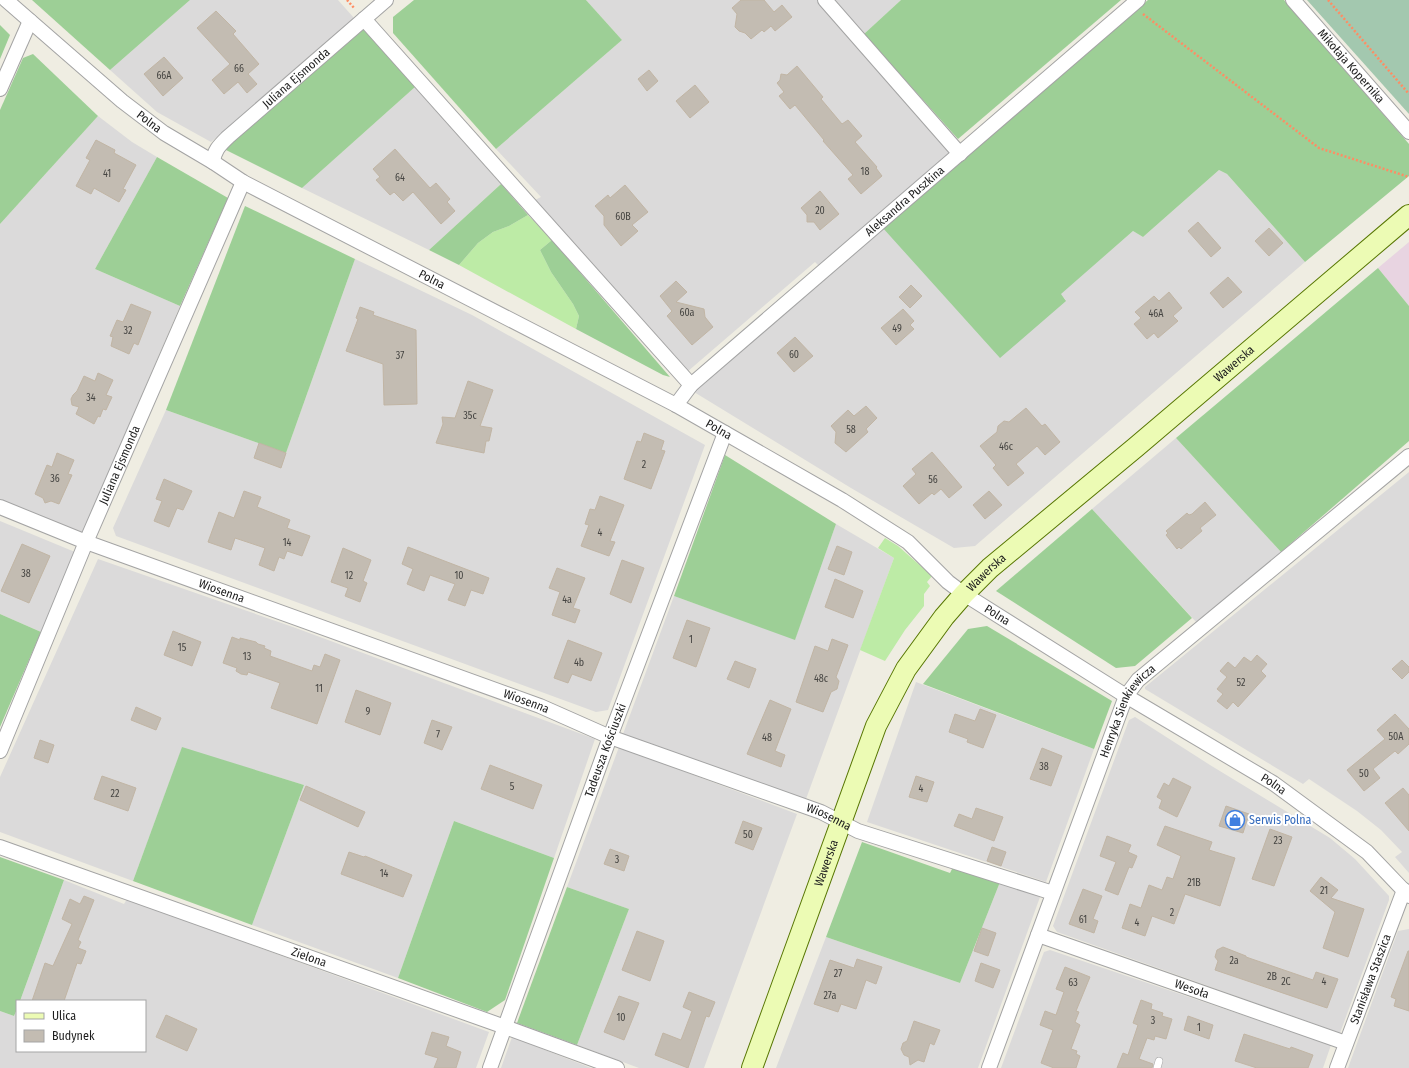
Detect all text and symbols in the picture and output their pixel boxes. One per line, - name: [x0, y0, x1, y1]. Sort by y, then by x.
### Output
- street label: Mikołaja Kopernika: [1315, 26, 1387, 106]
- street label: Juliana Ejsmonda: [259, 45, 333, 111]
- house number: 66: [234, 63, 244, 75]
- house number: 66A: [156, 70, 172, 82]
- street label: Polna: [134, 108, 165, 136]
- street label: Aleksandra Puszkina: [862, 163, 947, 239]
- house number: 18: [861, 166, 869, 178]
- house number: 41: [103, 168, 111, 180]
- house number: 64: [395, 172, 405, 184]
- house number: 20: [815, 205, 825, 217]
- house number: 60B: [615, 211, 631, 223]
- street label: Polna: [416, 267, 447, 292]
- house number: 60a: [679, 307, 695, 319]
- house number: 46A: [1148, 308, 1164, 320]
- house number: 49: [892, 323, 902, 335]
- house number: 32: [124, 325, 133, 337]
- street label: Wawerska: [1211, 343, 1257, 385]
- house number: 60: [789, 349, 799, 361]
- house number: 37: [396, 350, 404, 362]
- house number: 34: [86, 392, 96, 404]
- house number: 35c: [463, 410, 477, 422]
- street label: Polna: [703, 417, 734, 442]
- street label: Juliana Ejsmonda: [96, 423, 143, 507]
- house number: 58: [846, 424, 856, 436]
- house number: 46c: [999, 441, 1014, 453]
- house number: 2: [642, 459, 647, 471]
- house number: 36: [50, 473, 60, 485]
- house number: 56: [928, 474, 938, 486]
- house number: 4: [598, 527, 603, 539]
- house number: 14: [283, 537, 292, 549]
- street label: Wawerska: [964, 551, 1009, 594]
- house number: 38: [21, 568, 31, 580]
- house number: 12: [345, 570, 354, 582]
- house number: 10: [454, 570, 464, 582]
- street label: Wiosenna: [197, 576, 247, 606]
- house number: 4a: [562, 594, 572, 606]
- street label: Polna: [982, 602, 1013, 628]
- house number: 1: [689, 634, 693, 646]
- house number: 15: [178, 642, 187, 654]
- house number: 13: [243, 651, 252, 663]
- house number: 4b: [574, 657, 584, 669]
- street label: Henryka Sienkiewicza: [1097, 662, 1158, 760]
- house number: 48c: [814, 673, 829, 685]
- house number: 52: [1237, 677, 1246, 689]
- house number: 11: [315, 683, 323, 695]
- street label: Wiosenna: [501, 686, 552, 716]
- street label: Tadeusza Kościuszki: [582, 702, 629, 799]
- house number: 9: [366, 706, 371, 718]
- house number: 7: [436, 729, 440, 741]
- house number: 50A: [1388, 731, 1404, 743]
- house number: 48: [762, 732, 772, 744]
- house number: 38: [1039, 761, 1049, 773]
- house number: 50: [1359, 768, 1369, 780]
- street label: Polna: [1258, 770, 1289, 797]
- house number: 5: [510, 781, 515, 793]
- house number: 4: [919, 783, 924, 795]
- house number: 22: [111, 788, 120, 800]
- street label: Wiosenna: [804, 800, 854, 833]
- shop icon: Serwis Polna: [1224, 809, 1246, 831]
- place label: Serwis Polna: [1249, 813, 1312, 827]
- house number: 50: [743, 829, 753, 841]
- house number: 23: [1274, 835, 1283, 847]
- street label: Wawerska: [811, 838, 841, 888]
- house number: 3: [615, 854, 620, 866]
- house number: 14: [380, 868, 389, 880]
- house number: 21B: [1187, 877, 1201, 889]
- house number: 21: [1320, 885, 1328, 897]
- house number: 2: [1170, 907, 1175, 919]
- house number: 61: [1079, 914, 1087, 926]
- house number: 4: [1135, 917, 1140, 929]
- street label: Stanisława Staszica: [1347, 932, 1394, 1026]
- street label: Zielona: [290, 944, 329, 970]
- house number: 2a: [1229, 955, 1239, 967]
- house number: 27: [834, 968, 842, 980]
- house number: 2B: [1267, 971, 1277, 983]
- street label: Wesoła: [1173, 976, 1211, 1001]
- house number: 2C: [1281, 976, 1291, 988]
- house number: 4: [1322, 976, 1327, 988]
- house number: 63: [1068, 977, 1078, 989]
- house number: 27a: [824, 990, 837, 1002]
- legend: [16, 1000, 146, 1052]
- text: Ulica: [52, 1009, 76, 1023]
- house number: 10: [616, 1012, 626, 1024]
- house number: 3: [1151, 1015, 1156, 1027]
- house number: 1: [1197, 1022, 1201, 1034]
- text: Budynek: [52, 1029, 95, 1043]

